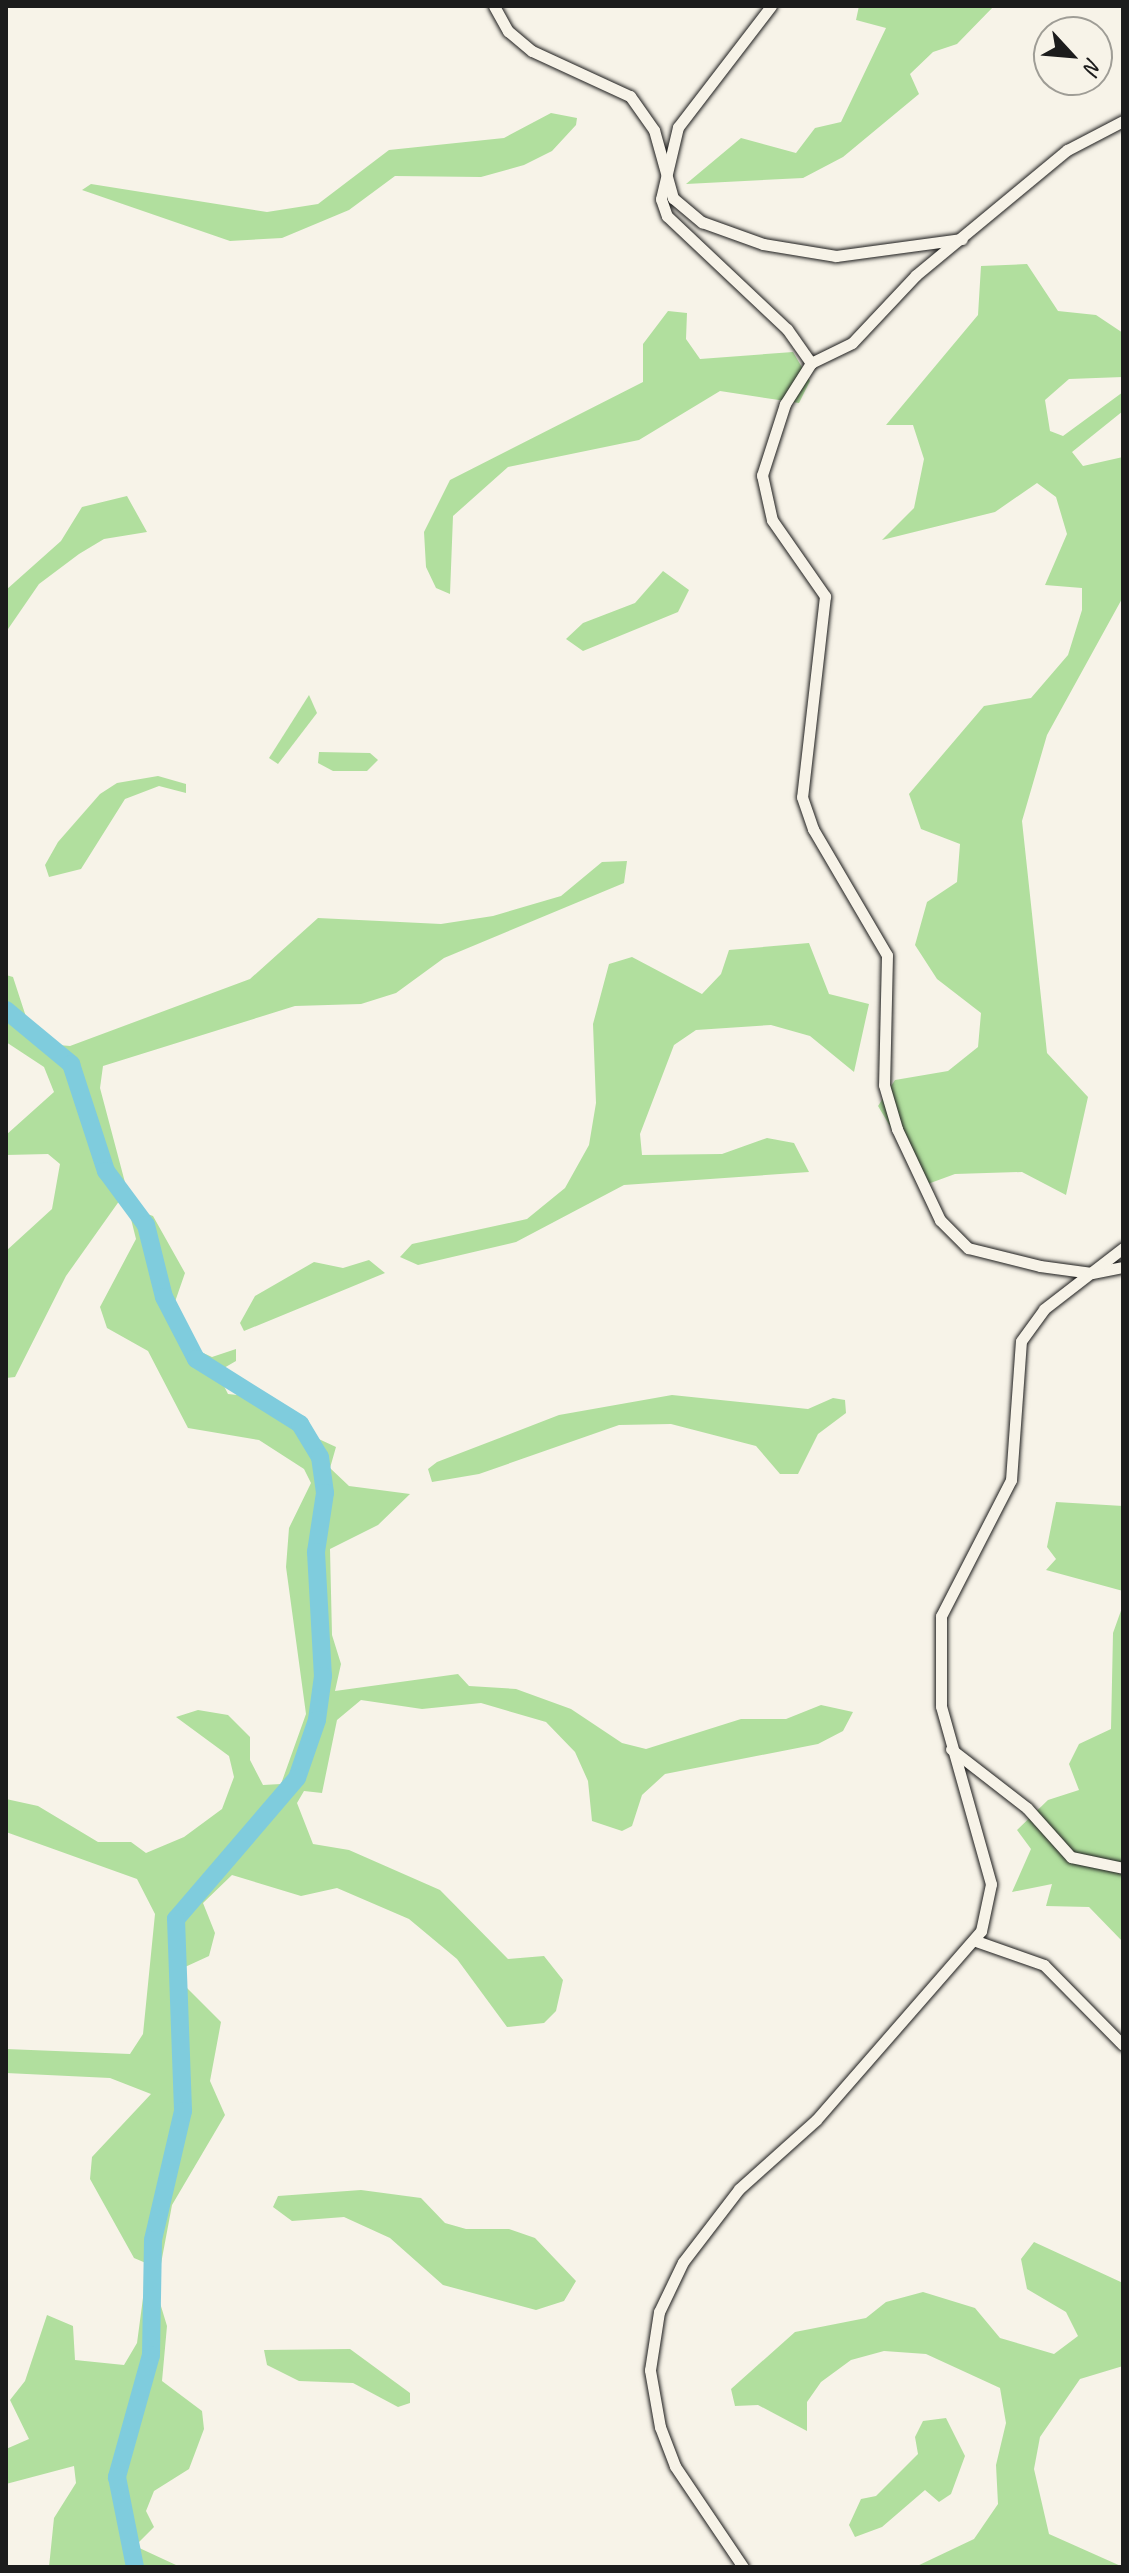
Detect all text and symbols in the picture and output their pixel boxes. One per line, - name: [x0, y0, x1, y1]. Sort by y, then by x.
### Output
- north arrow: [1033, 16, 1113, 96]
- text: N: [1077, 53, 1108, 78]

